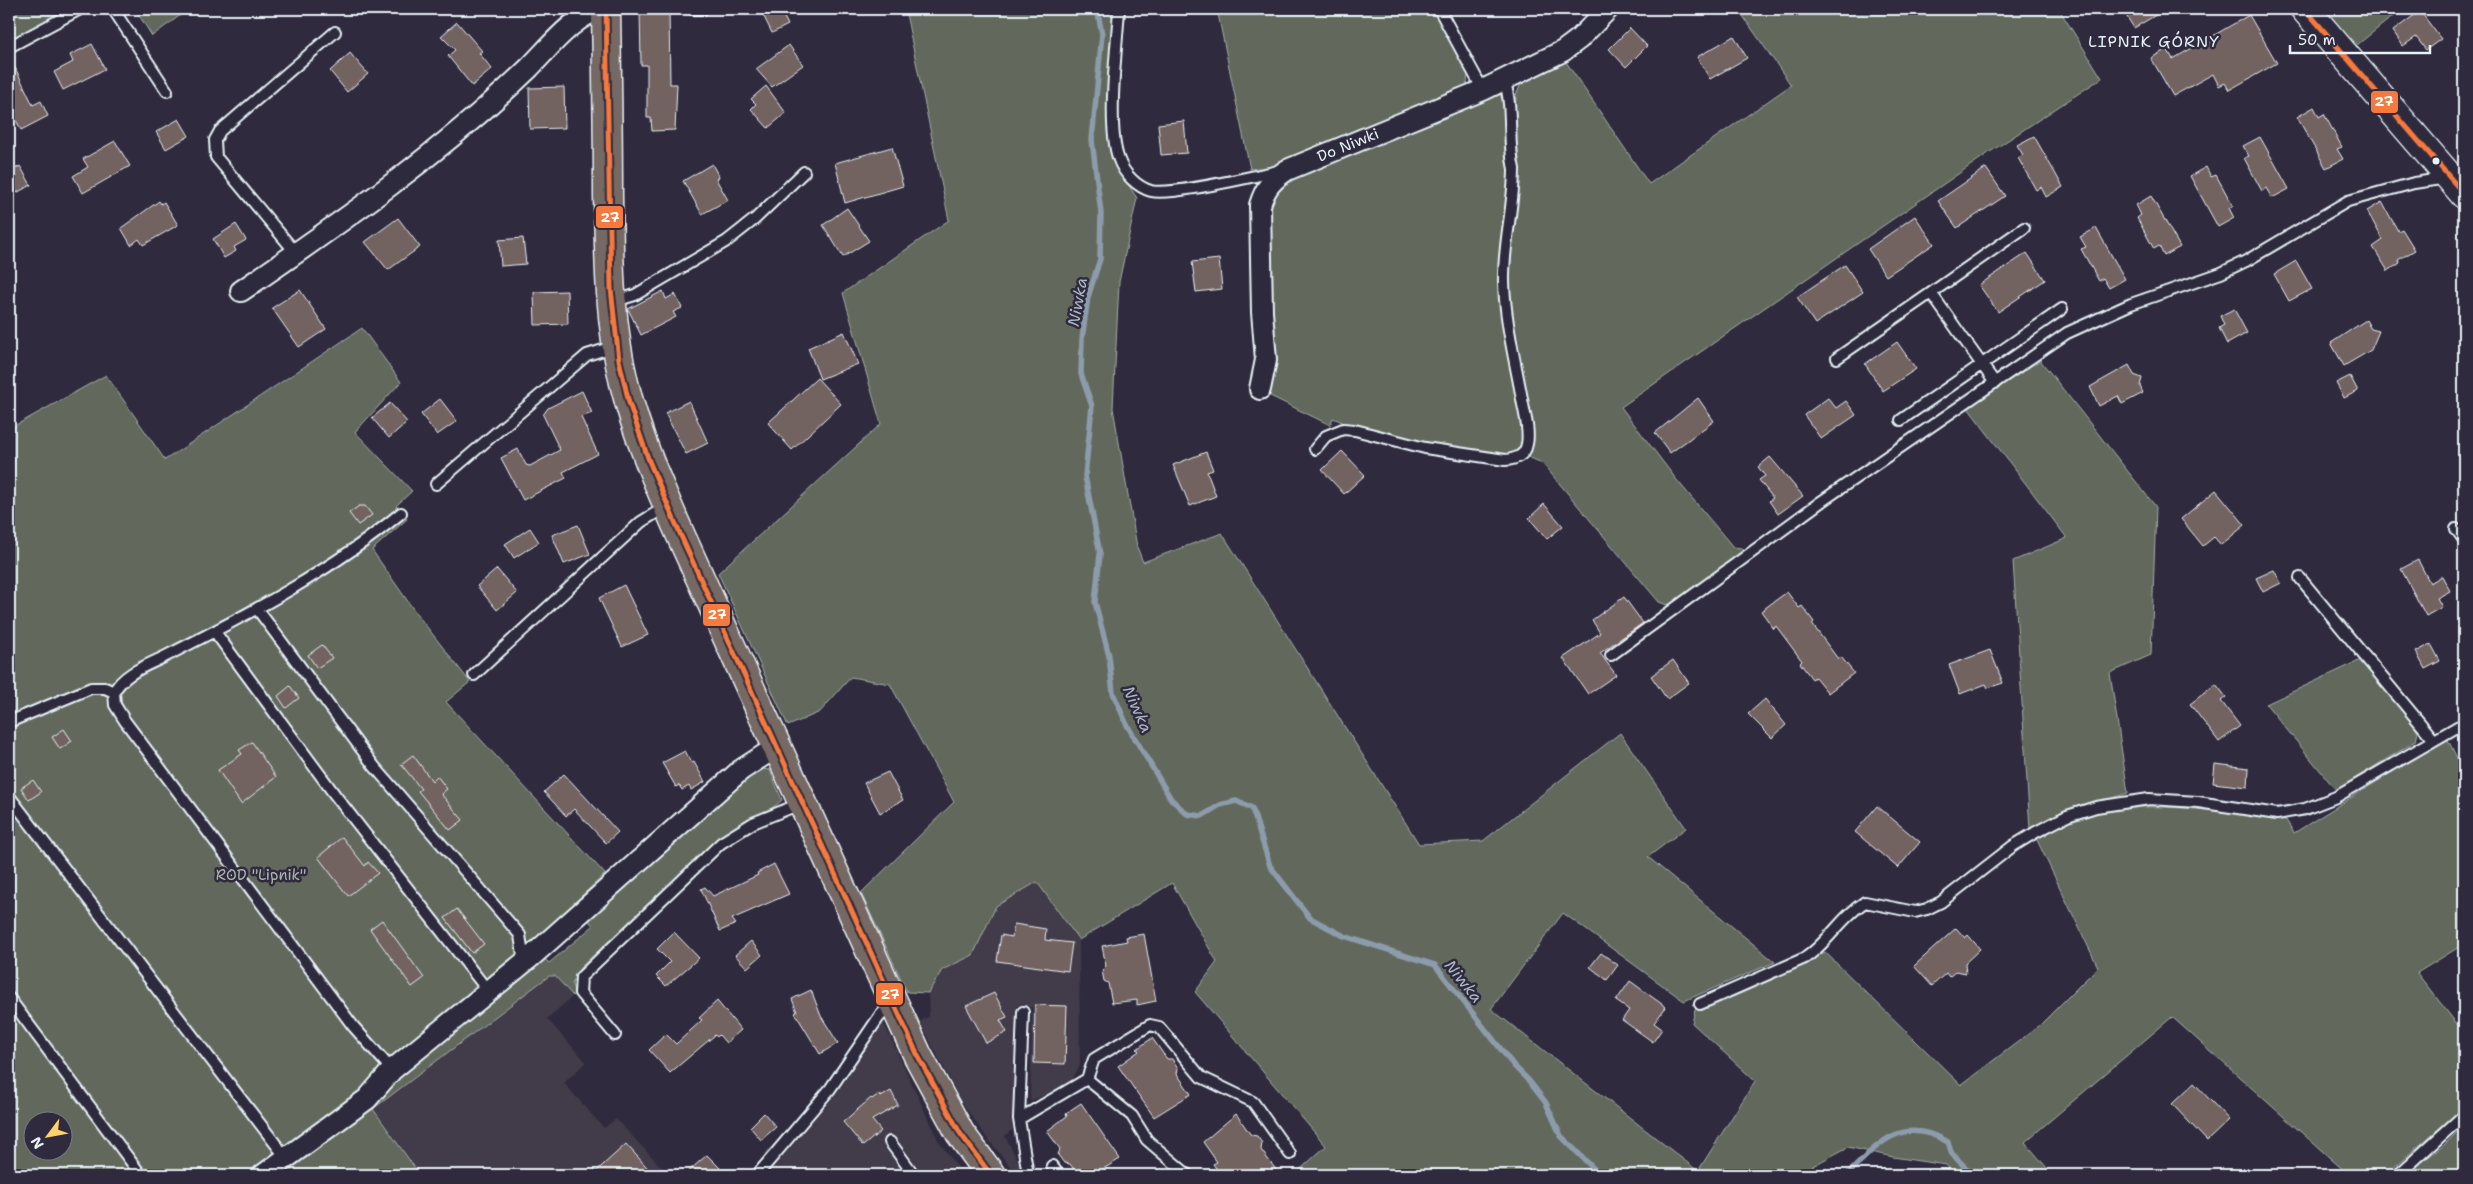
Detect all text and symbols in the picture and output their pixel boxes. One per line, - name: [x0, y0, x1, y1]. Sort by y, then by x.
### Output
- scale bar: [2290, 22, 2430, 54]
- text: 50 m: [2298, 30, 2336, 50]
- district label: LIPNIK GÓRNY: [2088, 31, 2220, 52]
- line badge: 27: [2370, 90, 2399, 114]
- text: 27: [2375, 92, 2394, 110]
- street label: Do Niwki: [1314, 124, 1382, 167]
- unlabelled marker: [2431, 156, 2441, 166]
- line badge: 27: [595, 205, 624, 229]
- text: 27: [601, 208, 620, 226]
- water label: Niwka: [1063, 276, 1092, 328]
- line badge: 27: [702, 603, 731, 627]
- text: 27: [708, 605, 727, 623]
- water label: Niwka: [1118, 682, 1157, 736]
- park label: ROD "Lipnik": [216, 865, 306, 885]
- water label: Niwka: [1440, 956, 1487, 1007]
- line badge: 27: [875, 982, 904, 1006]
- text: 27: [881, 985, 900, 1003]
- north arrow: [22, 1112, 72, 1162]
- text: N: [26, 1133, 48, 1152]

